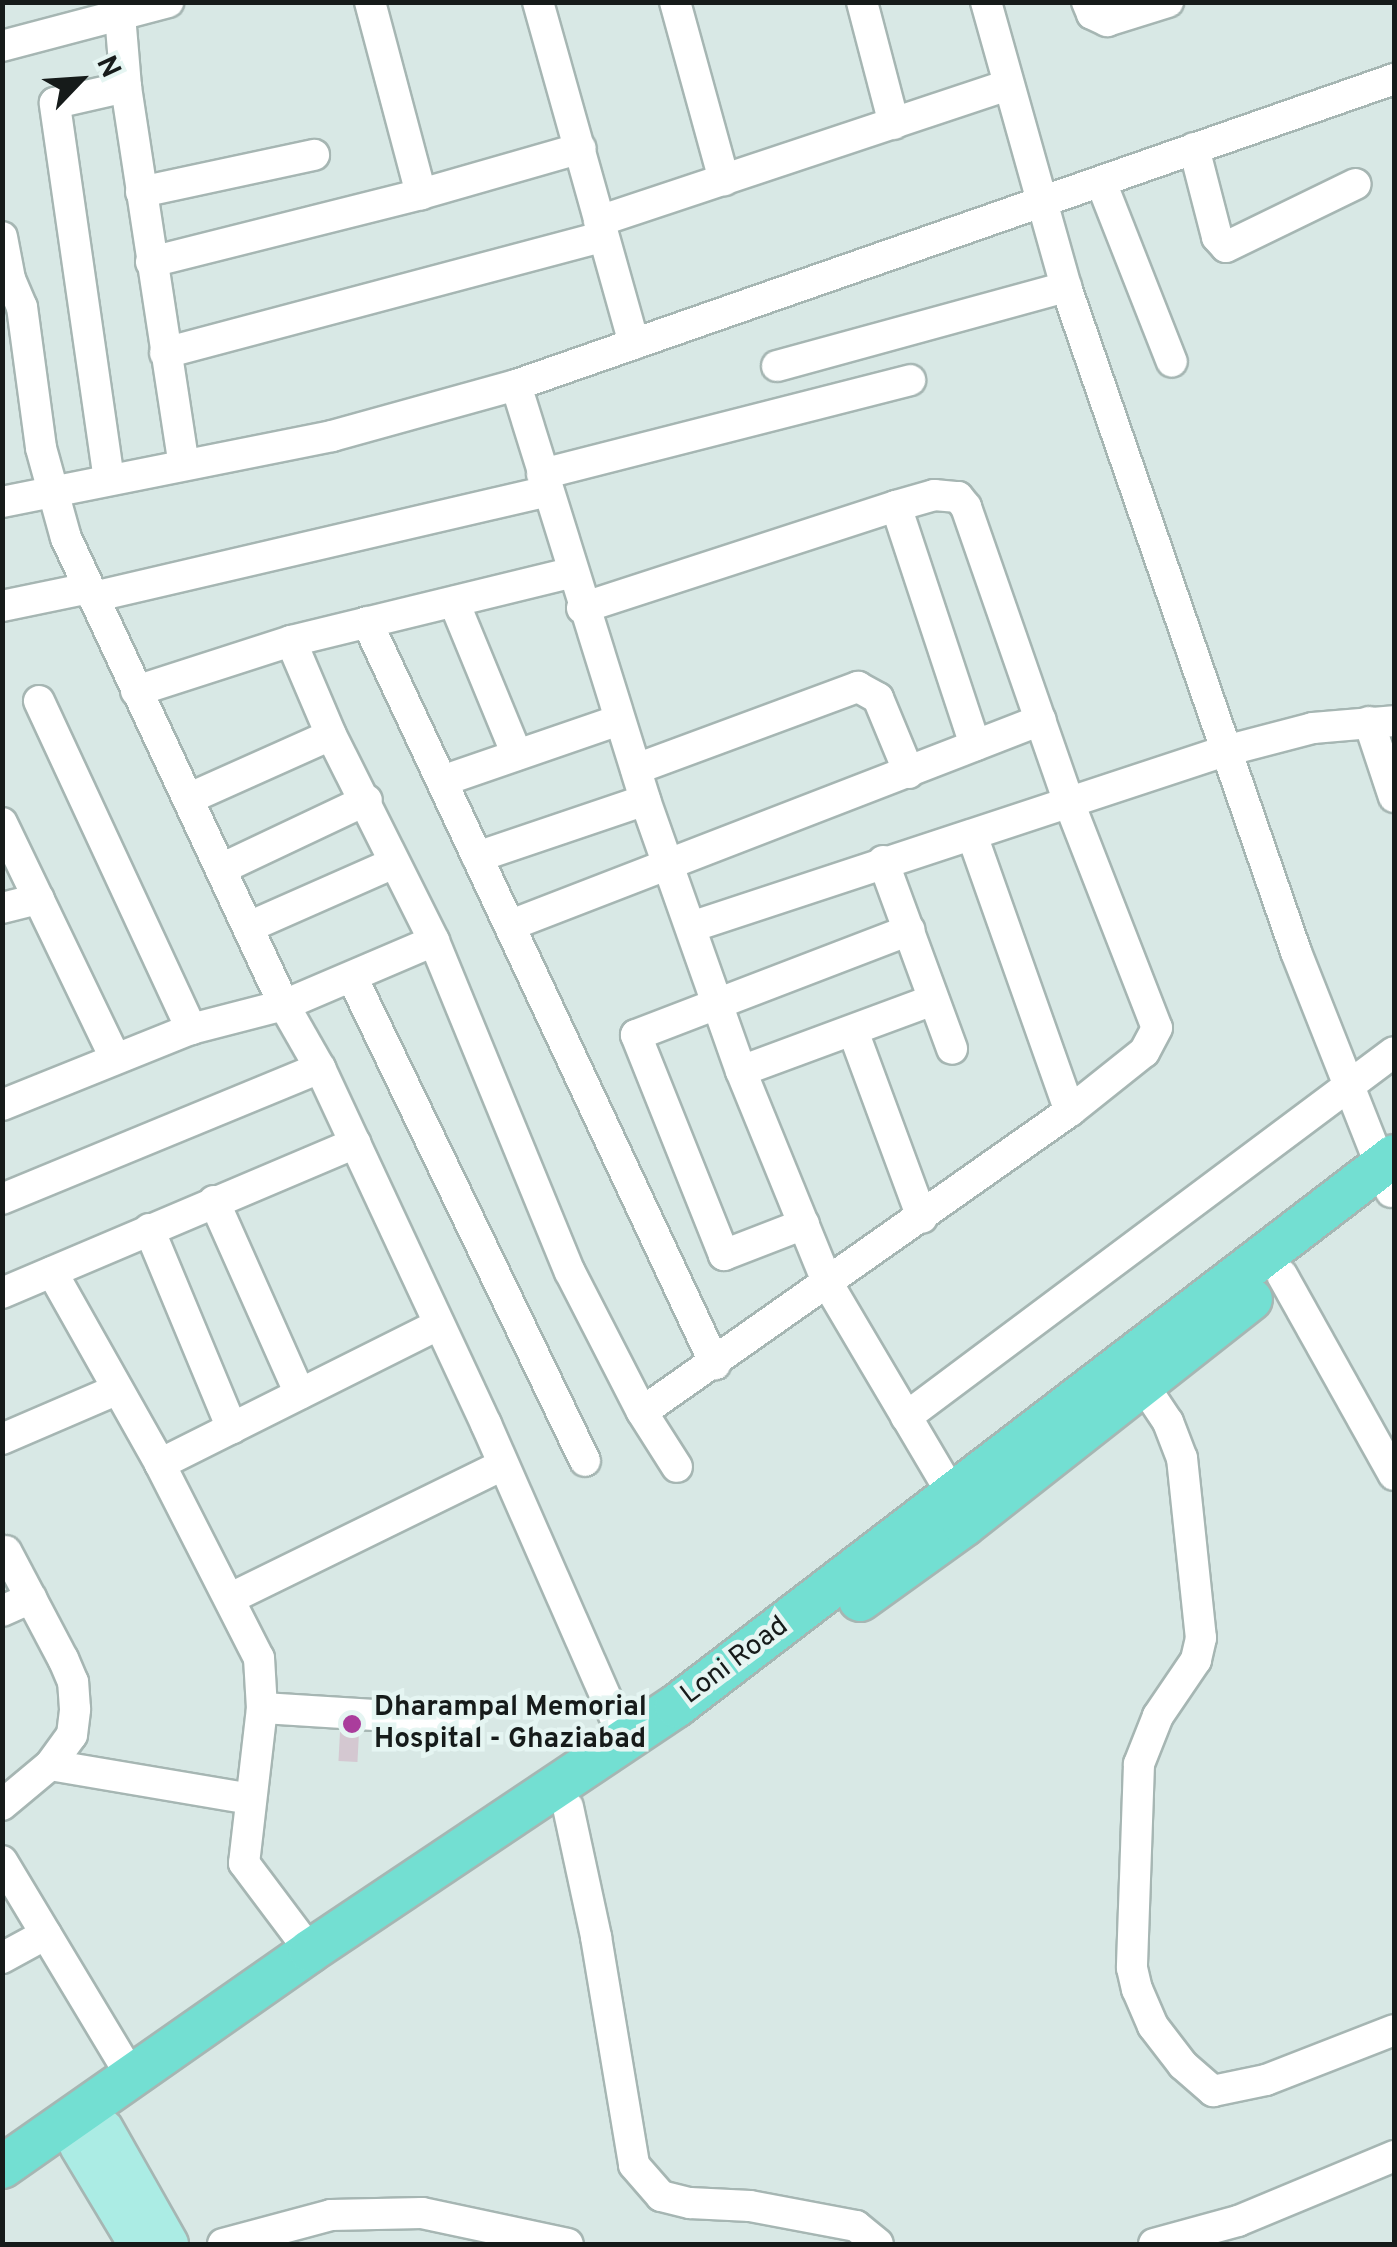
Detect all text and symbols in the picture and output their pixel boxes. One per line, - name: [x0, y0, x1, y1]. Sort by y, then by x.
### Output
- north arrow: [30, 30, 130, 130]
- text: N: [87, 51, 128, 84]
- street label: Loni Road: [675, 1610, 795, 1712]
- place label: Dharampal Memorial Hospital - Ghaziabad: [374, 1691, 647, 1757]
- marker: Dharampal Memorial Hospital - Ghaziabad: [339, 1711, 365, 1737]

